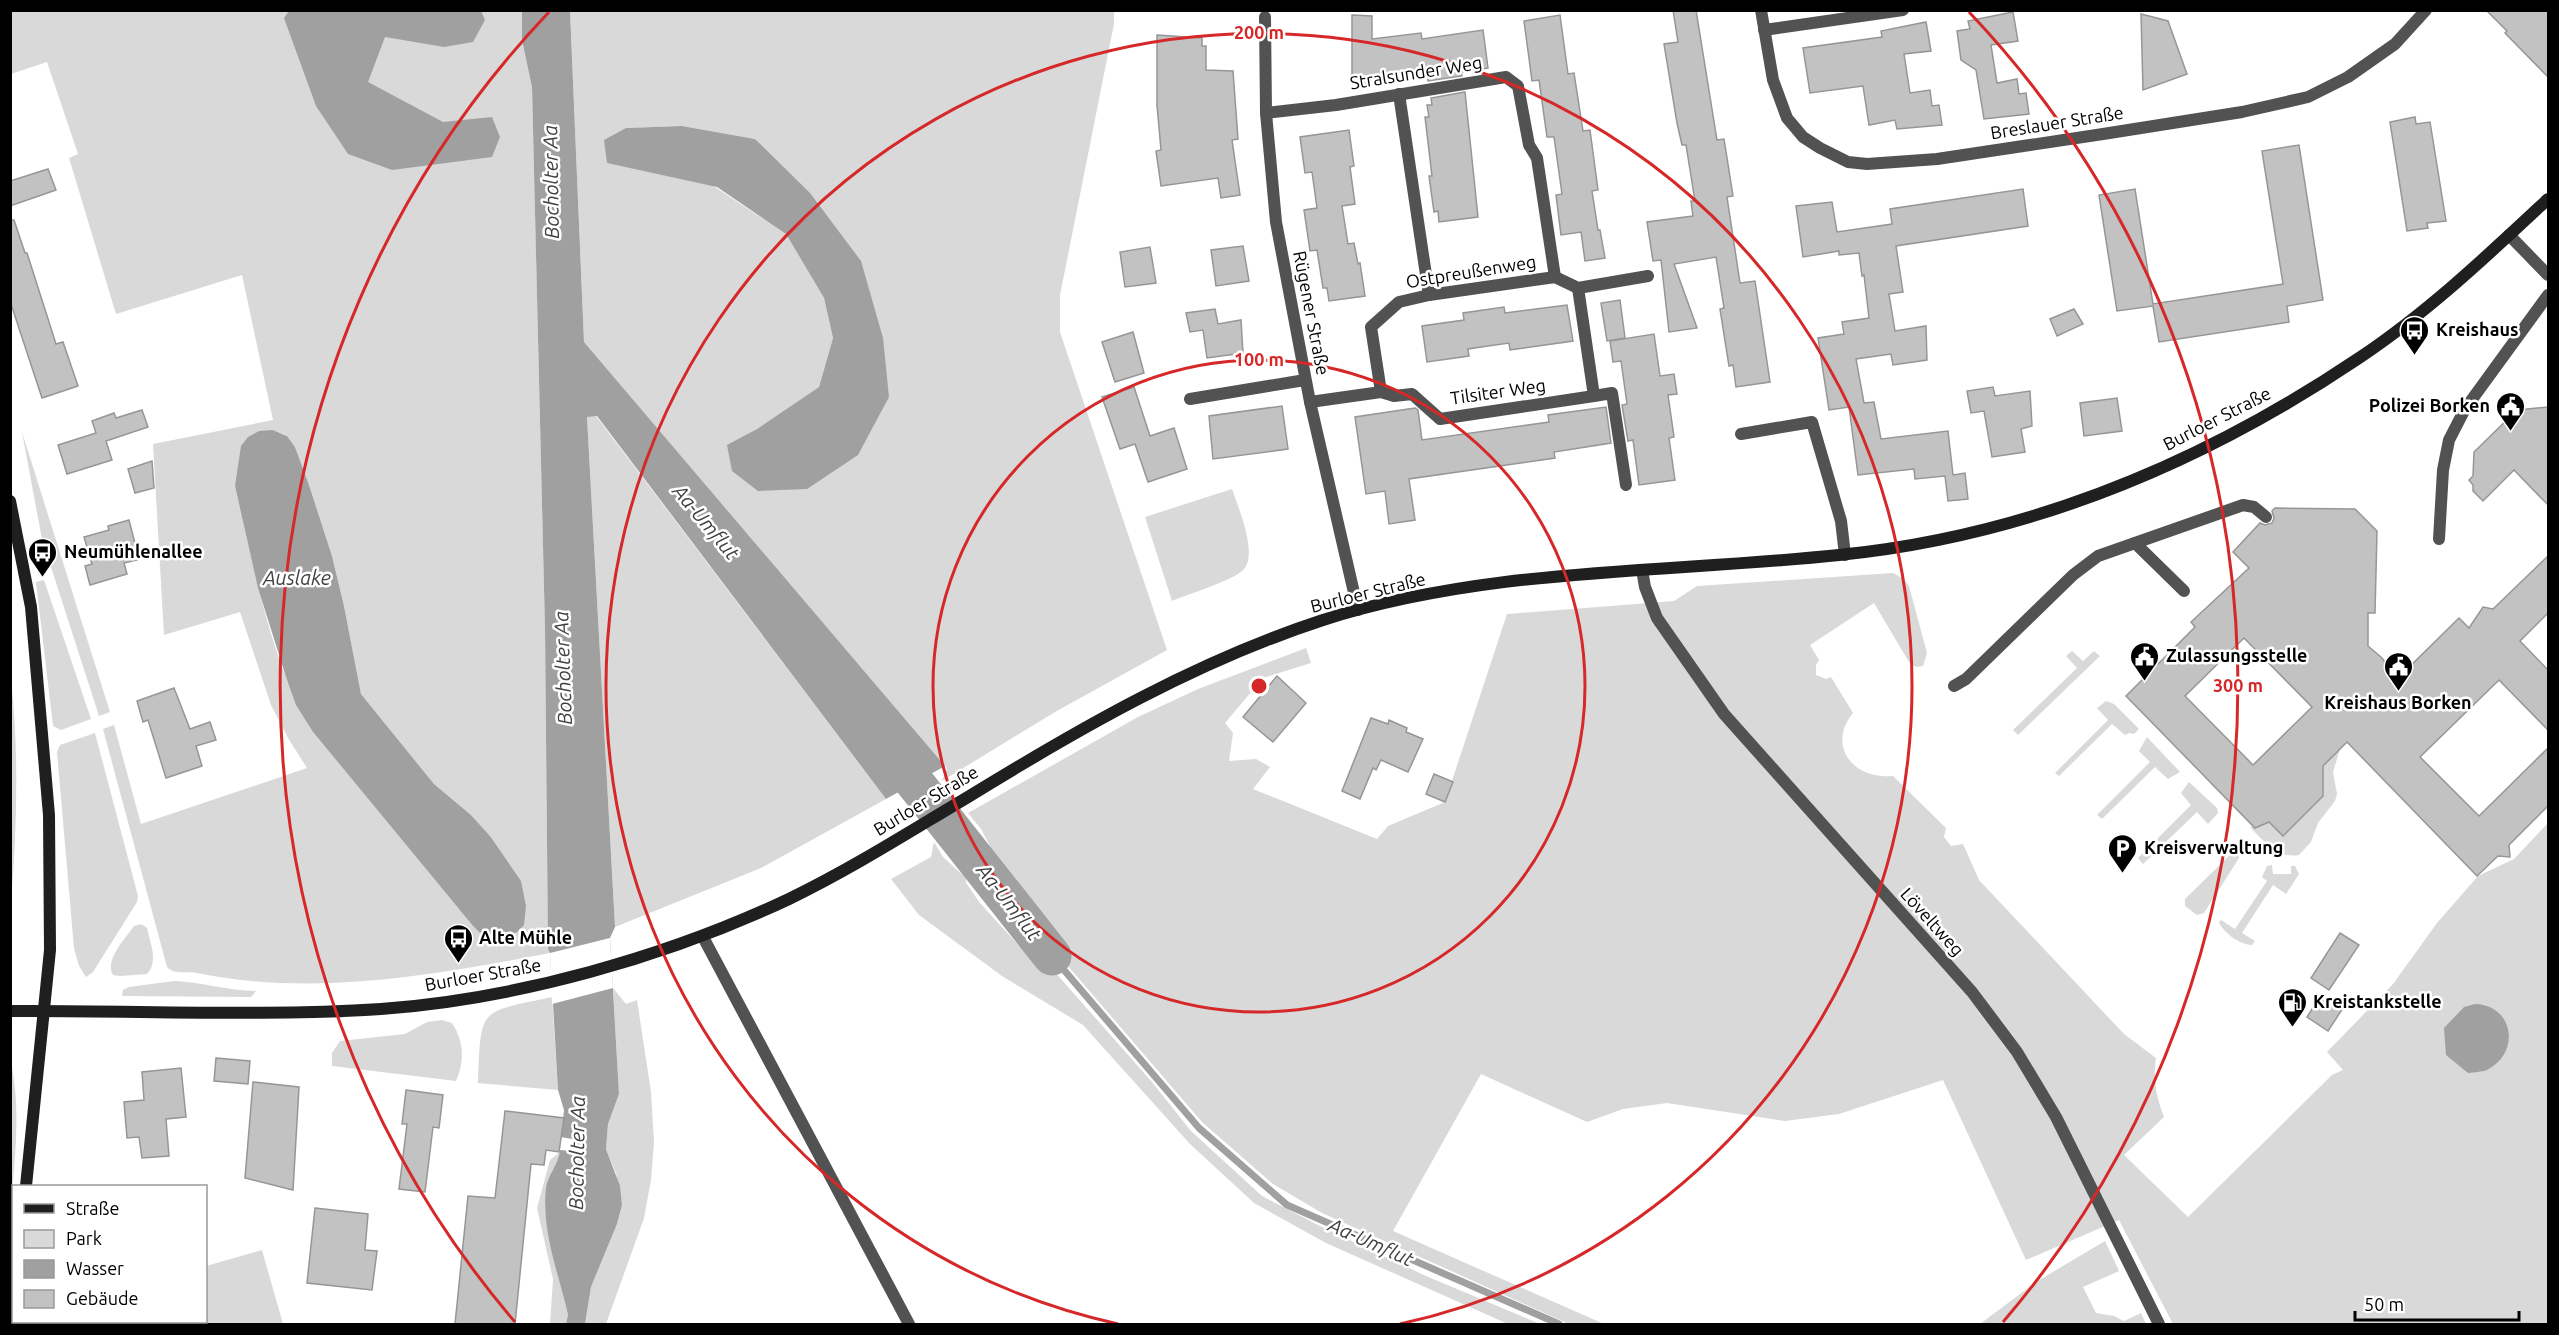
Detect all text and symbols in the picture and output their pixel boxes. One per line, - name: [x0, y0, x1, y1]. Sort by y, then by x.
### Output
- text: 200 m: [1234, 22, 1284, 42]
- street label: Stralsunder Weg: [1348, 52, 1483, 92]
- street label: Breslauer Straße: [1989, 102, 2125, 142]
- water label: Bocholter Aa: [538, 125, 563, 239]
- street label: Rügener Straße: [1290, 249, 1334, 377]
- street label: Ostpreußenweg: [1404, 251, 1537, 291]
- bus stop icon: Kreishaus: [2399, 314, 2431, 356]
- place label: Kreishaus: [2436, 319, 2518, 339]
- text: 100 m: [1234, 349, 1284, 369]
- street label: Tilsiter Weg: [1449, 374, 1547, 408]
- street label: Burloer Straße: [2159, 382, 2274, 454]
- public building icon: Polizei Borken: [2495, 390, 2527, 432]
- place label: Polizei Borken: [2369, 395, 2490, 415]
- water label: Aa-Umflut: [668, 479, 744, 564]
- bus stop icon: Neumühlenallee: [27, 536, 59, 578]
- place label: Neumühlenallee: [64, 541, 203, 561]
- water label: Auslake: [262, 566, 331, 589]
- street label: Burloer Straße: [1308, 568, 1427, 616]
- water label: Bocholter Aa: [549, 611, 576, 725]
- public building icon: Zulassungsstelle: [2129, 640, 2161, 682]
- place label: Zulassungsstelle: [2166, 645, 2308, 665]
- public building icon: Kreishaus Borken: [2382, 650, 2414, 692]
- text: 300 m: [2213, 675, 2263, 695]
- centre of rings: [1249, 676, 1269, 696]
- place label: Kreishaus Borken: [2324, 692, 2472, 712]
- street label: Burloer Straße: [870, 761, 981, 839]
- parking icon: Kreisverwaltung: [2107, 832, 2139, 874]
- place label: Kreisverwaltung: [2144, 837, 2283, 857]
- water label: Aa-Umflut: [972, 858, 1047, 945]
- street label: Löveltweg: [1897, 883, 1968, 959]
- bus stop icon: Alte Mühle: [442, 922, 474, 964]
- place label: Alte Mühle: [479, 927, 572, 947]
- street label: Burloer Straße: [423, 954, 543, 994]
- fuel station icon: Kreistankstelle: [2276, 986, 2308, 1028]
- place label: Kreistankstelle: [2313, 991, 2442, 1011]
- water label: Bocholter Aa: [564, 1096, 589, 1210]
- legend: [12, 1185, 207, 1323]
- text: Straße: [66, 1198, 119, 1218]
- water label: Aa-Umflut: [1324, 1212, 1418, 1271]
- text: Park: [66, 1228, 102, 1248]
- text: Wasser: [66, 1258, 124, 1278]
- scale bar: [2355, 1284, 2518, 1322]
- text: Gebäude: [66, 1288, 138, 1308]
- text: 50 m: [2364, 1294, 2404, 1314]

